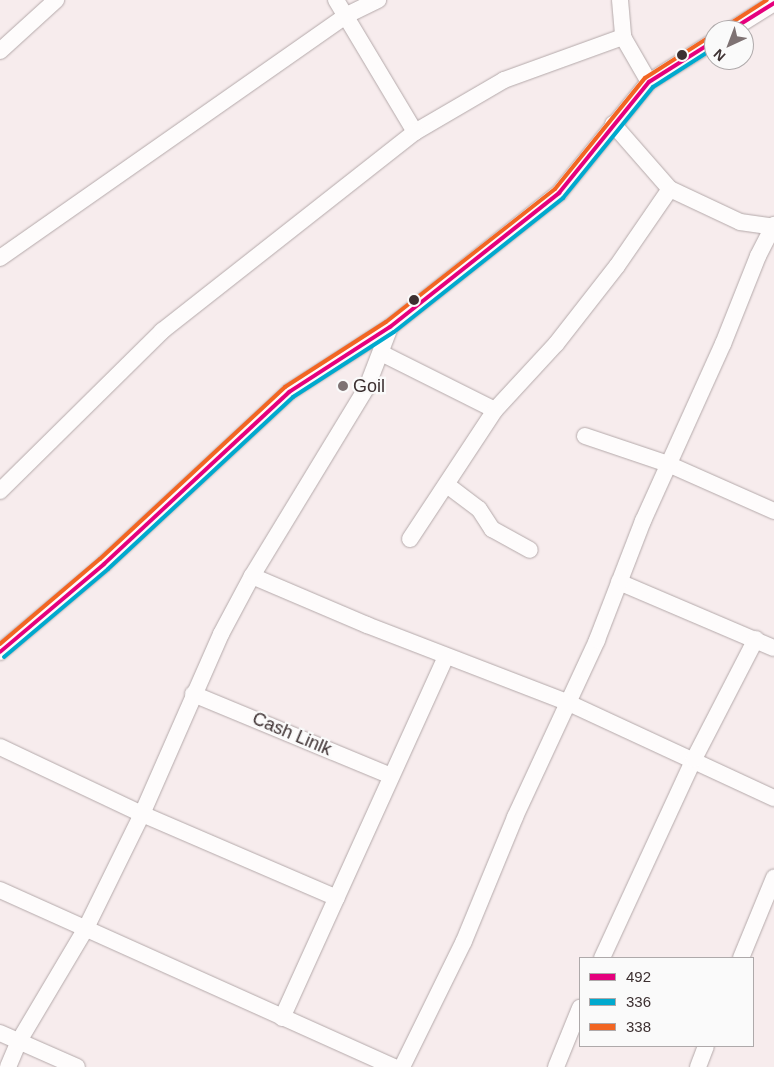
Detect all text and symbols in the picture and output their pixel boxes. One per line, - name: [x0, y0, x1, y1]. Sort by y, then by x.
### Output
- north arrow: [704, 20, 754, 70]
- text: N: [710, 46, 729, 65]
- unlabelled marker: [677, 50, 687, 60]
- unlabelled marker: [409, 295, 419, 305]
- place label: Goil: [353, 375, 385, 397]
- marker: Goil: [337, 380, 349, 392]
- street label: Cash Linlk: [249, 708, 335, 760]
- legend: [579, 957, 754, 1047]
- text: 492: [626, 968, 651, 985]
- text: 336: [626, 993, 651, 1010]
- text: 338: [626, 1018, 651, 1035]

